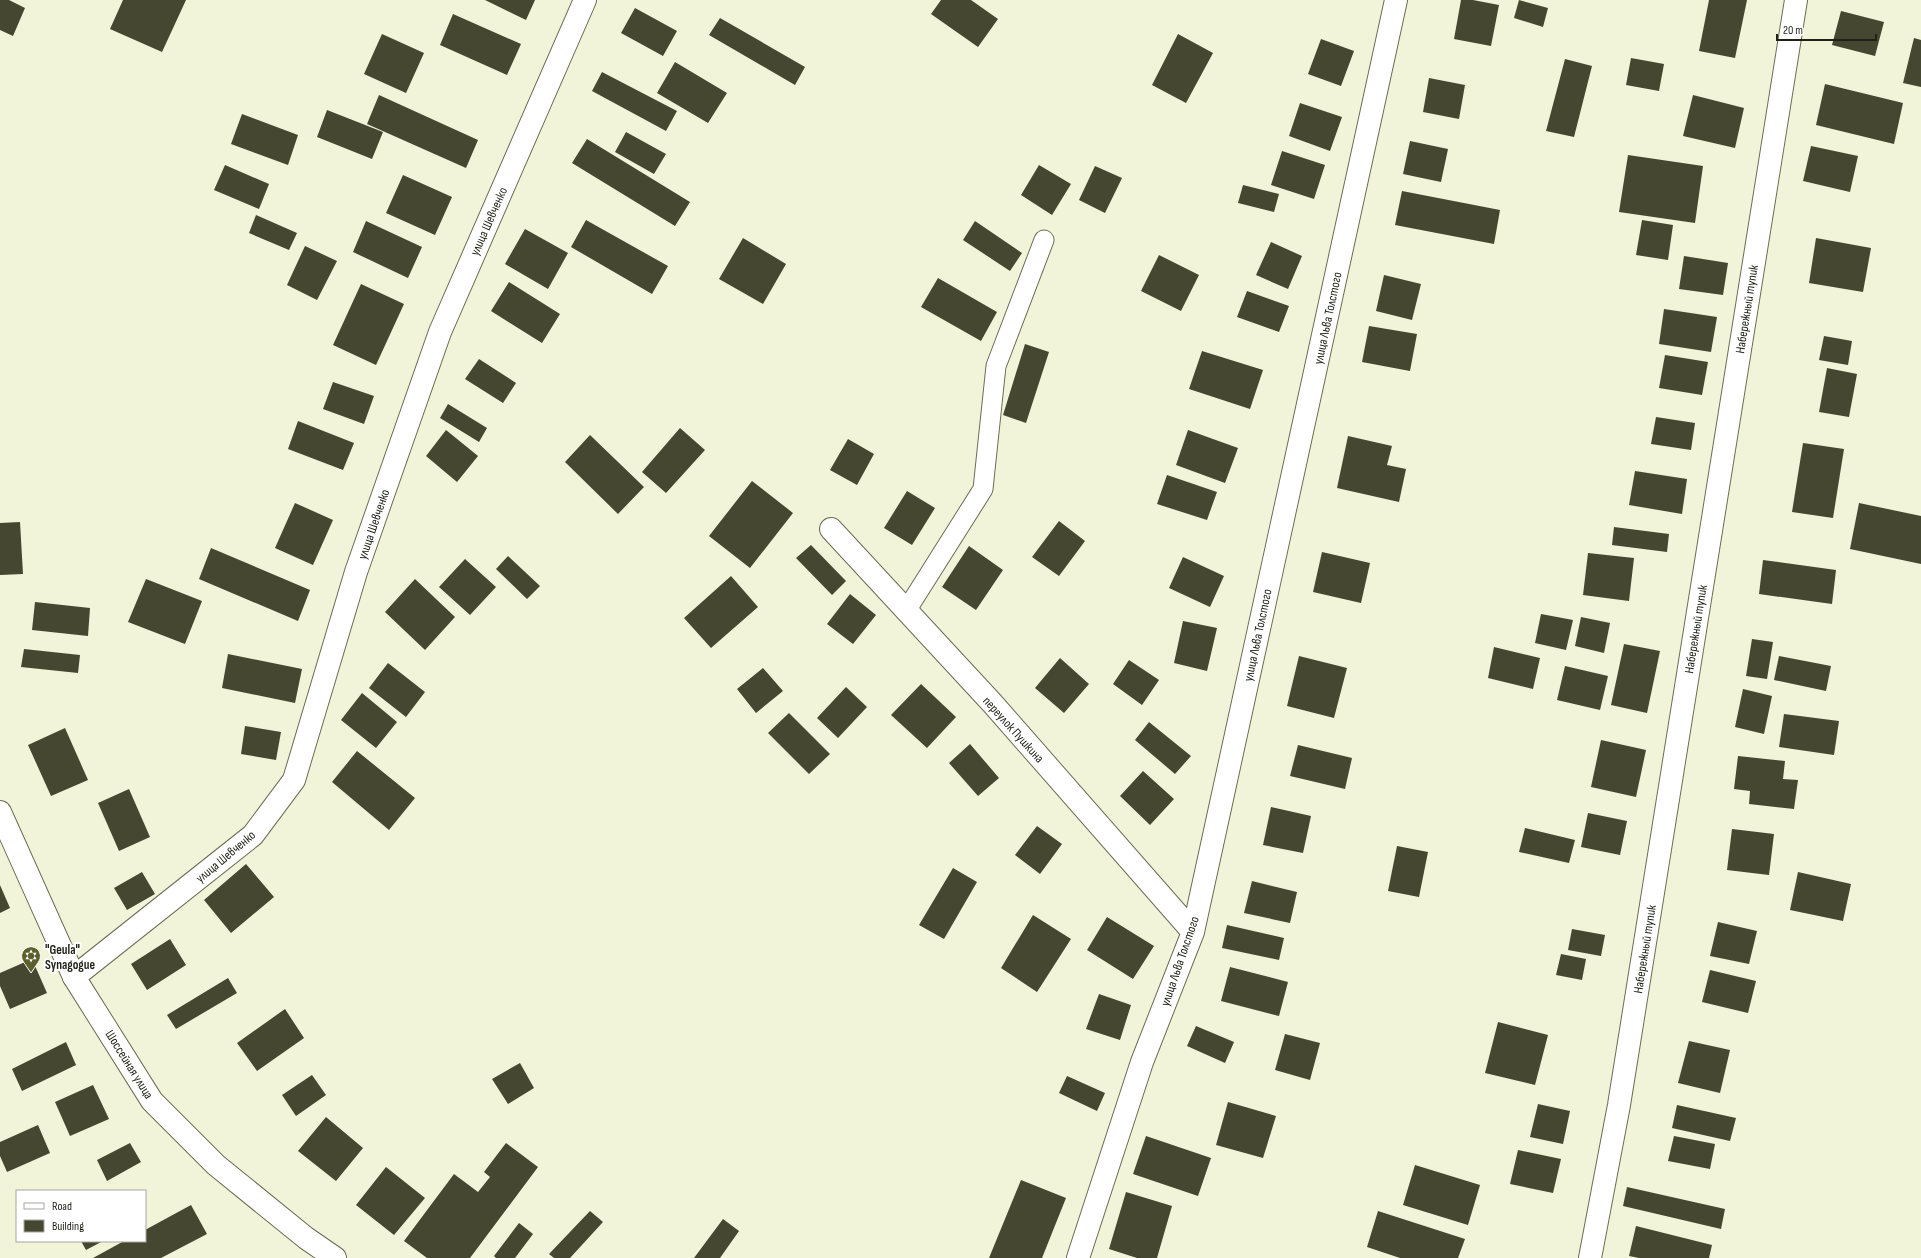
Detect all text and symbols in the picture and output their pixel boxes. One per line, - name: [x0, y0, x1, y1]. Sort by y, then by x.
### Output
- scale bar: [1777, 16, 1876, 42]
- text: 20 m: [1783, 23, 1803, 38]
- street label: улица Шевченко: [467, 185, 511, 258]
- street label: Набережный тупик: [1732, 264, 1762, 355]
- street label: улица Льва Толстого: [1310, 271, 1346, 366]
- street label: улица Шевченко: [354, 487, 393, 561]
- street label: Набережный тупик: [1681, 584, 1711, 675]
- street label: улица Льва Толстого: [1240, 588, 1276, 683]
- street label: переулок Пушкина: [979, 693, 1047, 766]
- street label: улица Шевченко: [193, 827, 259, 886]
- street label: Набережный тупик: [1630, 904, 1660, 995]
- street label: улица Льва Толстого: [1157, 914, 1203, 1008]
- place label: "Geula" Synagogue: [45, 942, 95, 973]
- synagogue icon: "Geula" Synagogue: [20, 945, 42, 973]
- street label: Шоссейная улица: [102, 1027, 157, 1102]
- legend: [16, 1190, 146, 1242]
- text: Road: [52, 1199, 72, 1214]
- text: Building: [52, 1219, 84, 1234]

